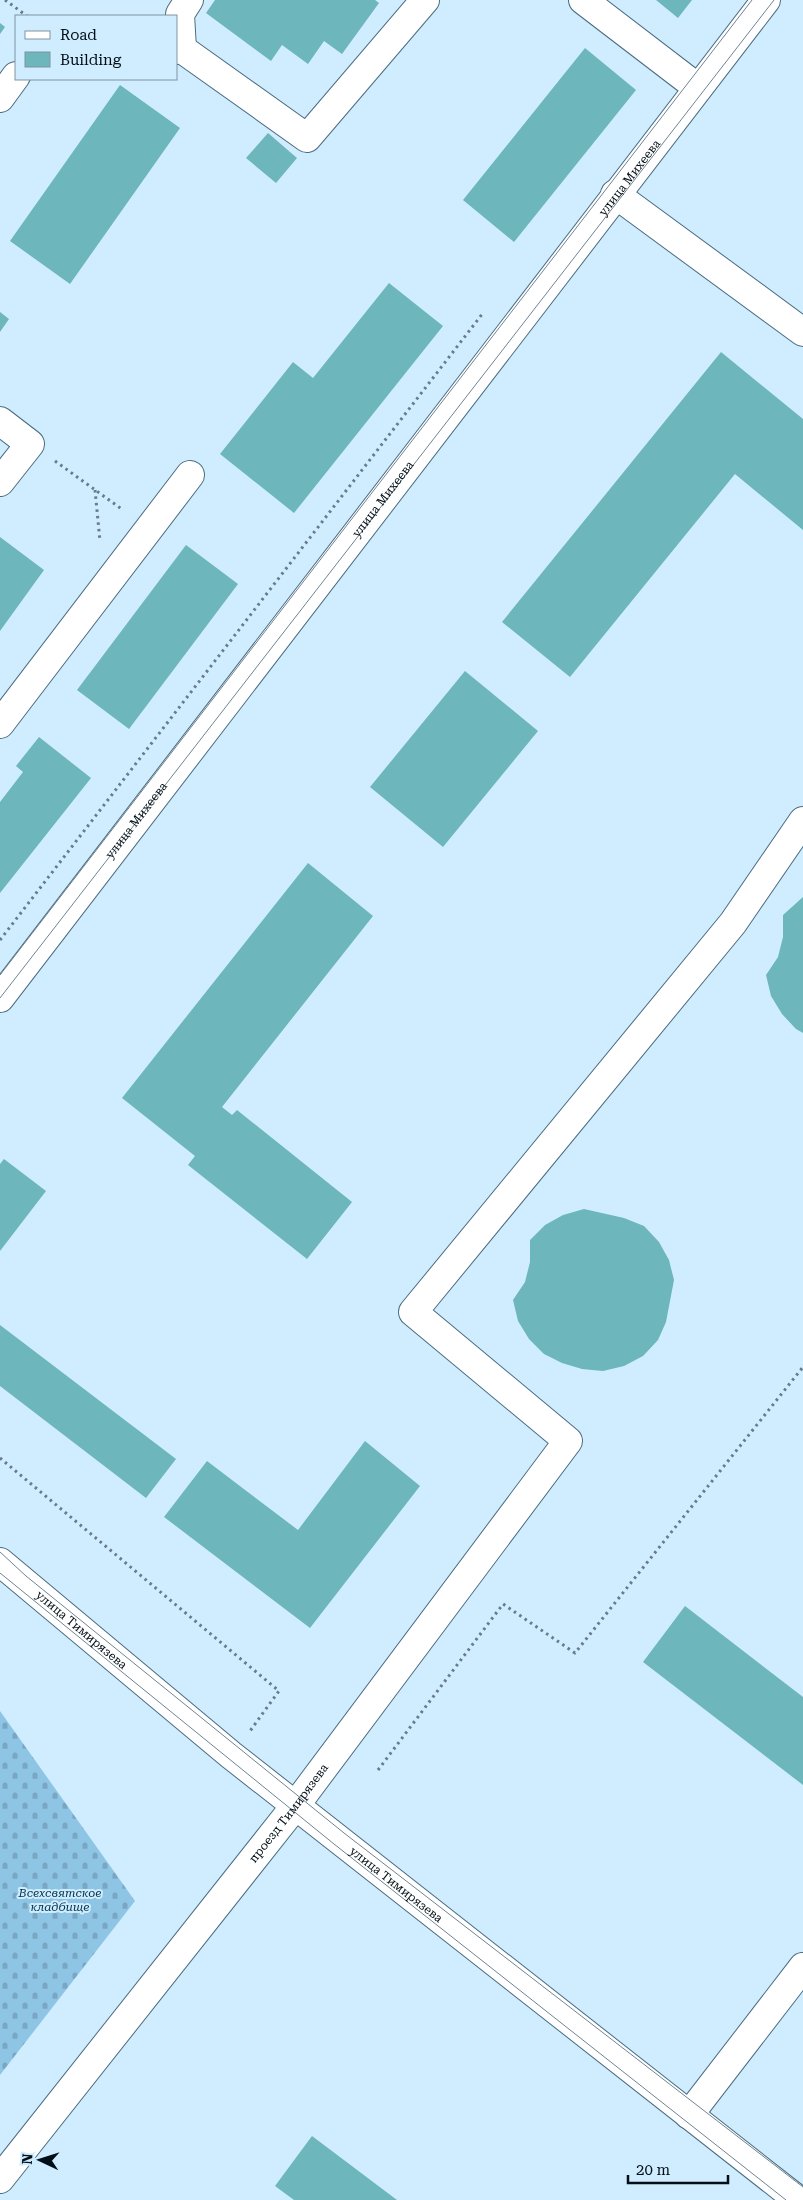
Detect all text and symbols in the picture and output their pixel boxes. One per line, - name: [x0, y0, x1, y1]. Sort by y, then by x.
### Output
- legend: [15, 15, 178, 80]
- text: Road: [60, 26, 97, 44]
- text: Building: [60, 51, 122, 69]
- street label: улица Михеева: [596, 136, 664, 219]
- street label: улица Михеева: [349, 458, 417, 540]
- street label: улица Михеева: [103, 779, 170, 861]
- street label: улица Тимирязева: [33, 1588, 130, 1672]
- street label: проезд Тимирязева: [246, 1761, 331, 1865]
- street label: улица Тимирязева: [347, 1844, 446, 1926]
- park label: Всехсвятское кладбище: [18, 1886, 101, 1914]
- north arrow: [15, 2135, 65, 2185]
- scale bar: [628, 2152, 728, 2184]
- text: N: [19, 2153, 35, 2165]
- text: 20 m: [636, 2161, 671, 2179]

